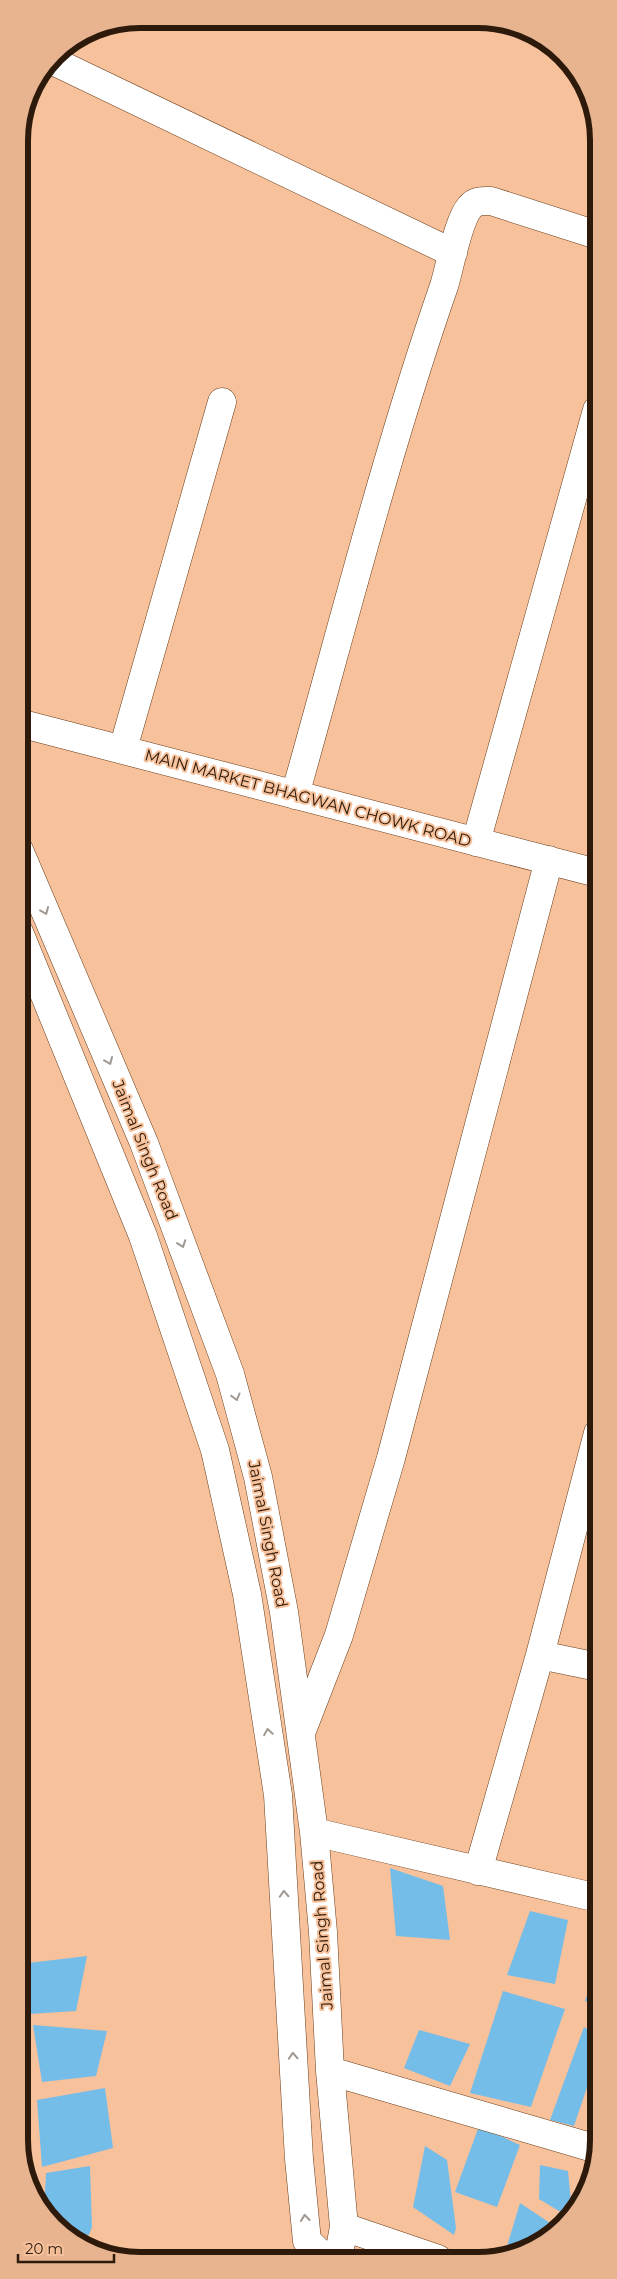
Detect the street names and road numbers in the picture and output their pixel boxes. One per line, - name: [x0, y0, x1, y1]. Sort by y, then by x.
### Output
- street label: MAIN MARKET BHAGWAN CHOWK ROAD: [143, 745, 473, 851]
- street label: Jaimal Singh Road: [108, 1076, 182, 1223]
- street label: Jaimal Singh Road: [244, 1458, 292, 1609]
- street label: Jaimal Singh Road: [307, 1860, 337, 2011]

